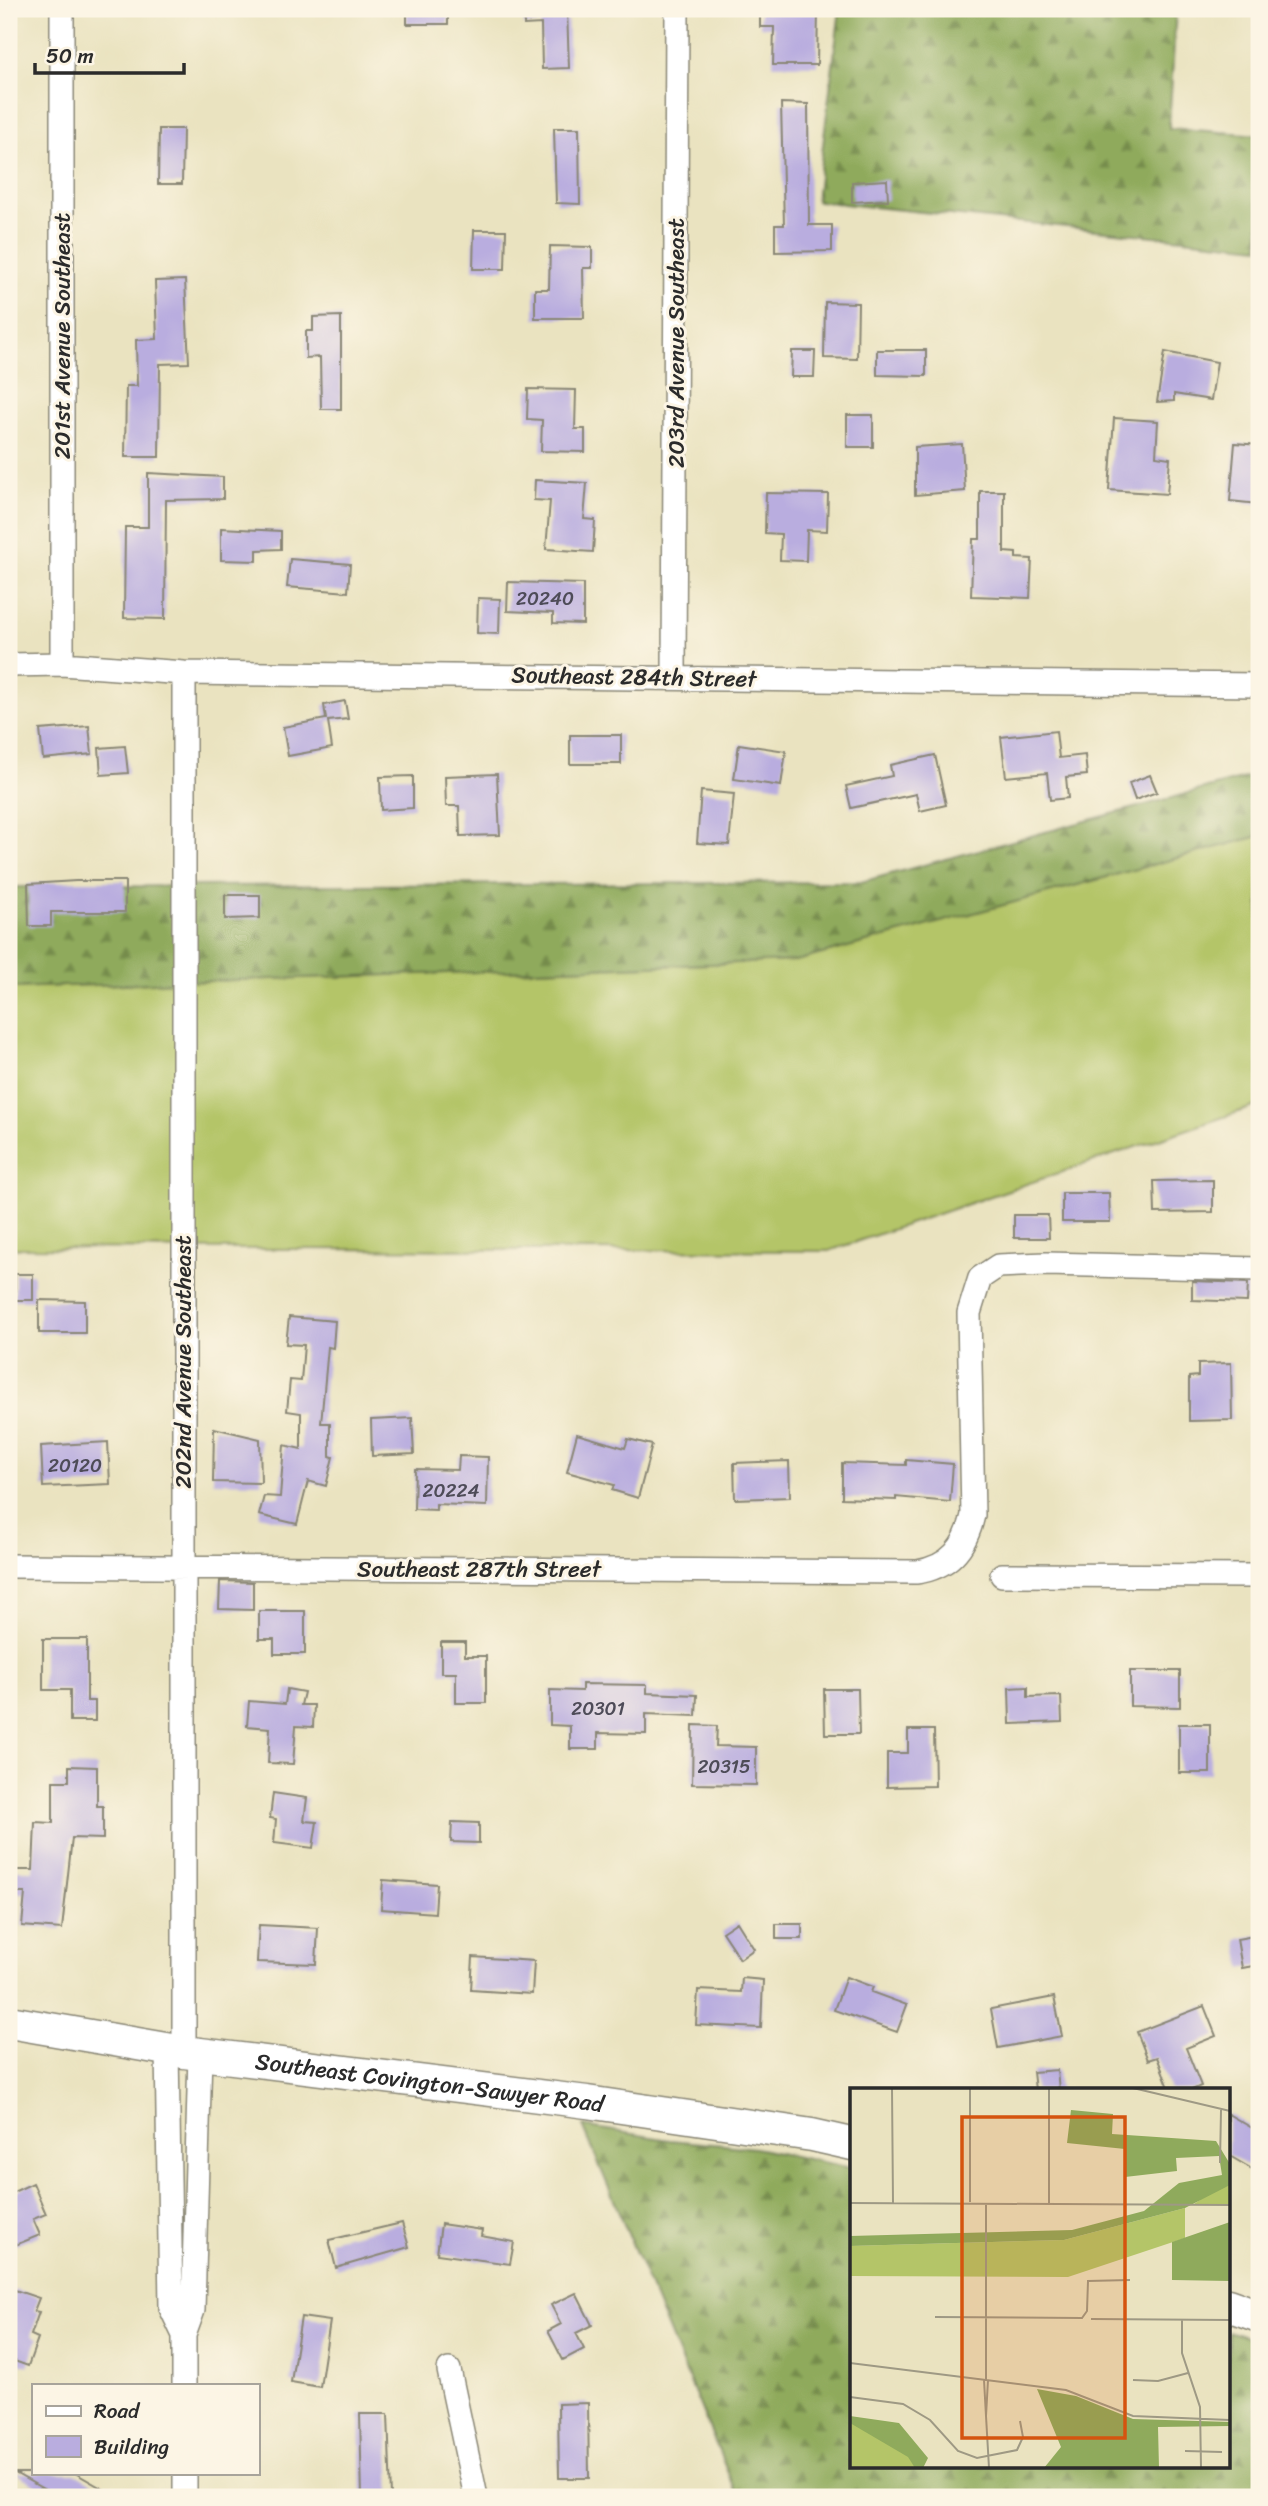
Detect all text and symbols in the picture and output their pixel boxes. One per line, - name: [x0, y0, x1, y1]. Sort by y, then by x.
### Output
- scale bar: [35, 32, 184, 76]
- text: 50 m: [46, 37, 94, 75]
- street label: 201st Avenue Southeast: [42, 213, 83, 459]
- street label: 203rd Avenue Southeast: [656, 218, 697, 468]
- house number: 20240: [516, 582, 574, 615]
- street label: Southeast 284th Street: [511, 654, 759, 700]
- street label: 202nd Avenue Southeast: [163, 1235, 204, 1489]
- house number: 20120: [48, 1449, 102, 1482]
- house number: 20224: [423, 1474, 480, 1507]
- street label: Southeast 287th Street: [357, 1549, 603, 1590]
- house number: 20301: [571, 1692, 625, 1725]
- house number: 20315: [697, 1750, 751, 1783]
- street label: Southeast Covington-Sawyer Road: [253, 2041, 608, 2125]
- inset map: [850, 2088, 1230, 2468]
- legend: [32, 2384, 259, 2474]
- text: Road: [94, 2392, 141, 2430]
- text: Building: [94, 2428, 170, 2466]

